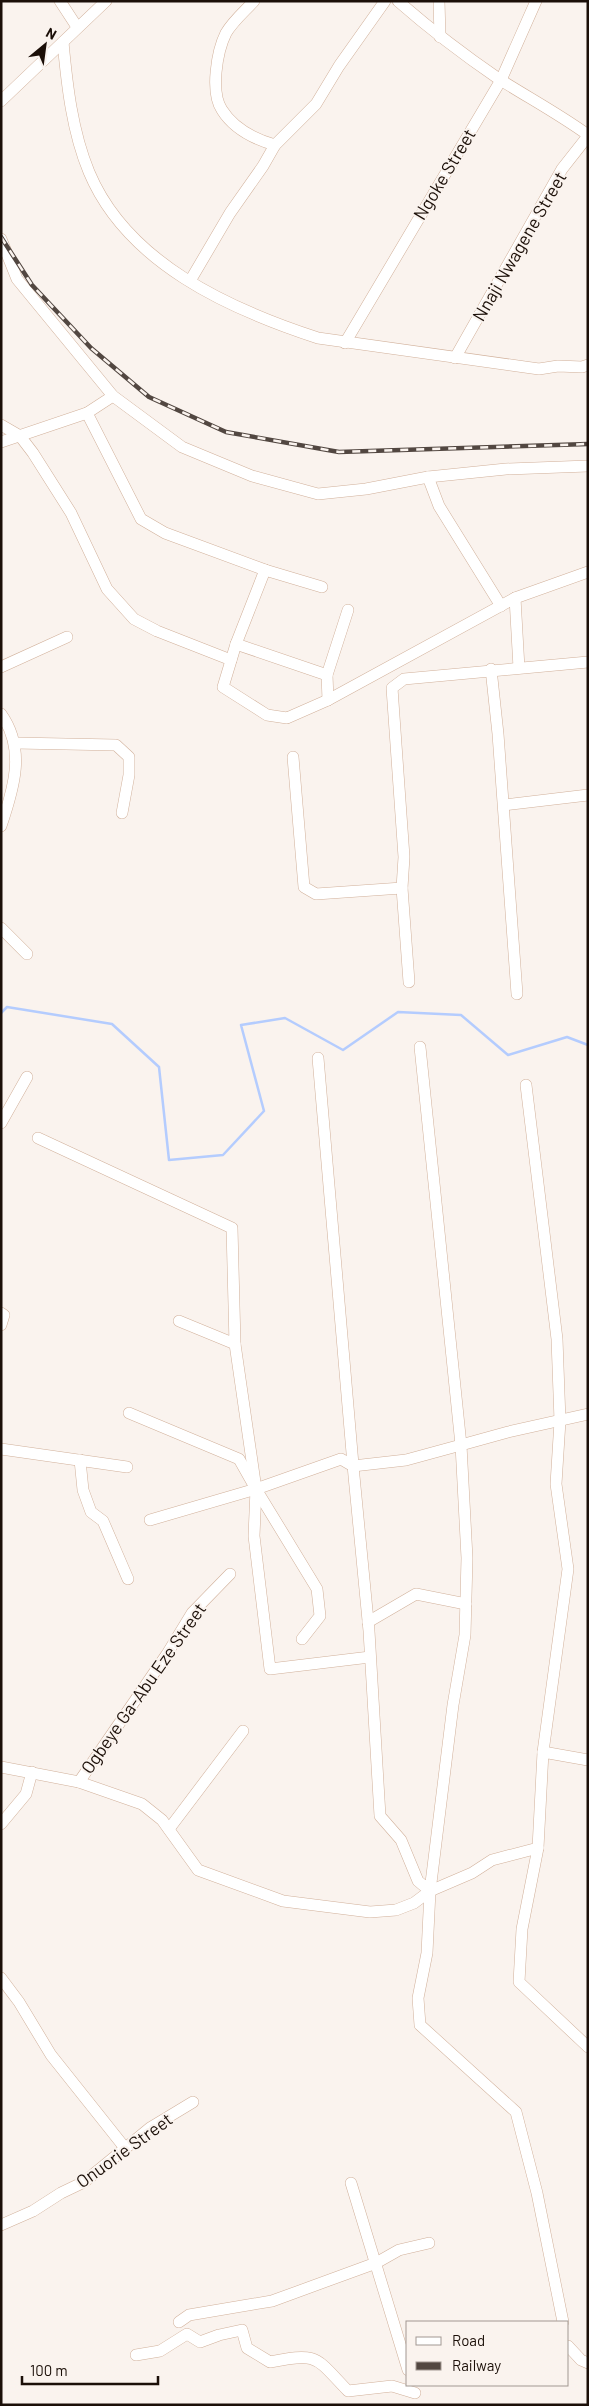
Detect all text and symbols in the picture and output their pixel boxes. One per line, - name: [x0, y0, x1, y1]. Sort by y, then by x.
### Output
- north arrow: [20, 20, 70, 70]
- text: N: [43, 24, 60, 43]
- street label: Ngoke Street: [408, 124, 480, 224]
- street label: Nnaji Nwagene Street: [467, 167, 571, 325]
- street label: Ogbeye Ga-Abu Eze Street: [76, 1598, 210, 1778]
- street label: Onuorie Street: [71, 2108, 177, 2192]
- legend: [406, 2321, 569, 2386]
- text: Road: [452, 2331, 485, 2349]
- scale bar: [22, 2354, 159, 2386]
- text: Railway: [452, 2356, 501, 2374]
- text: 100 m: [30, 2361, 68, 2379]

